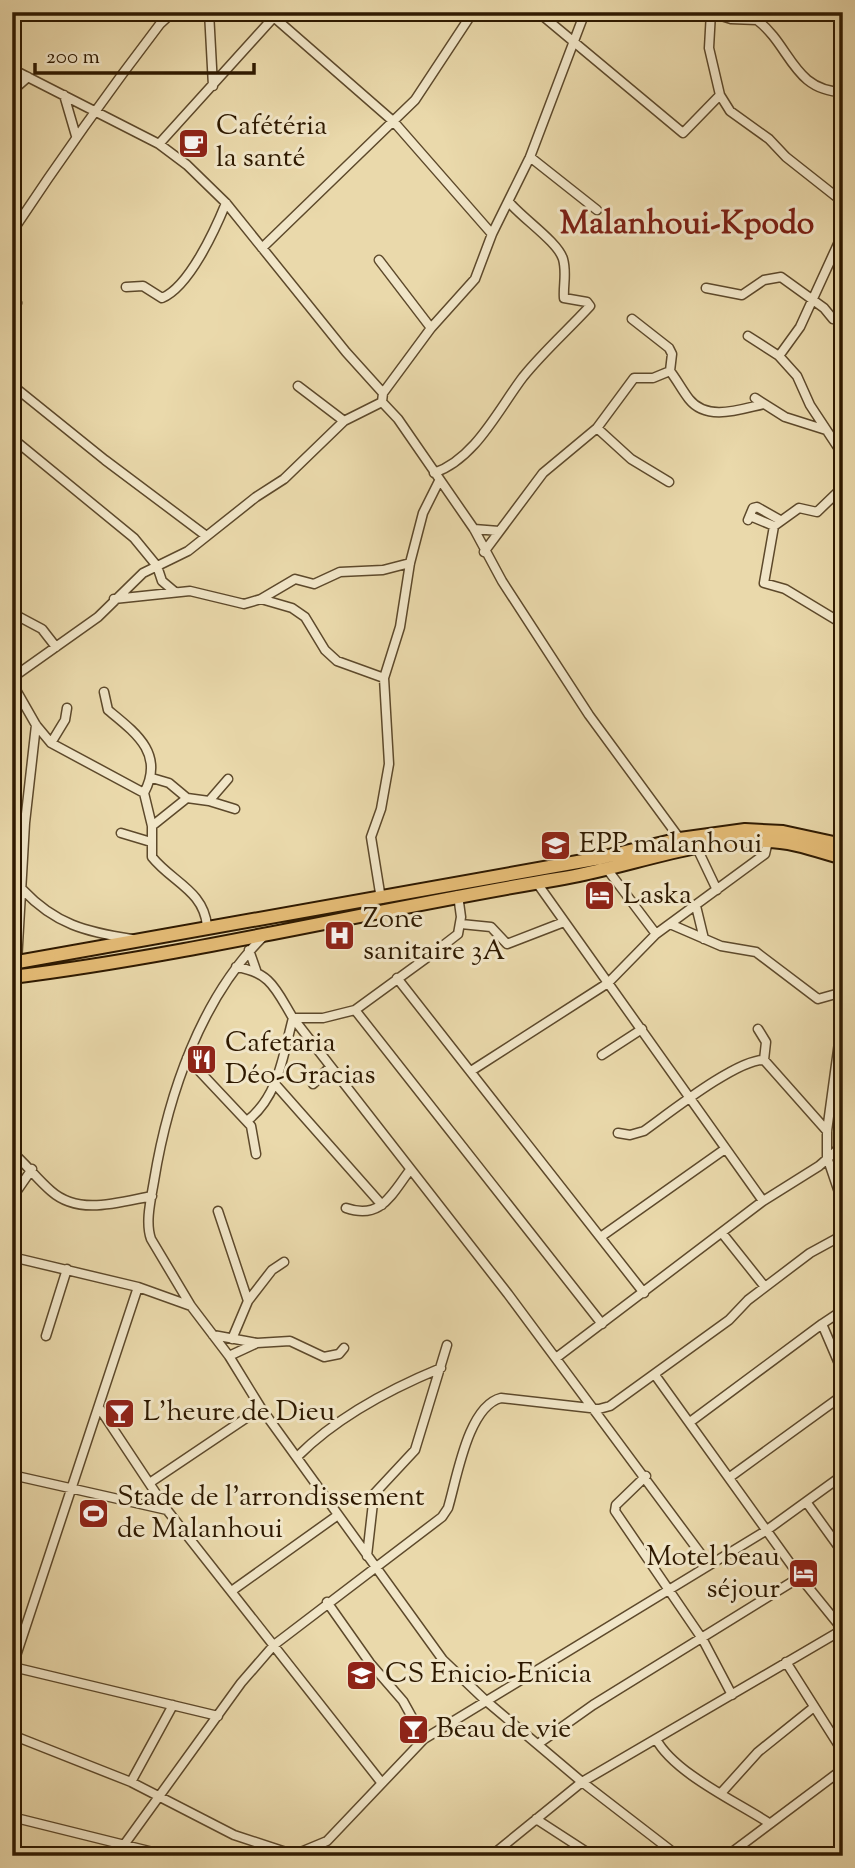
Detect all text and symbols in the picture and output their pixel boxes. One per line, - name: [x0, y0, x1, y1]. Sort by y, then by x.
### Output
- scale bar: [35, 32, 254, 76]
- text: 200 m: [46, 43, 100, 73]
- place label: Cafétéria la santé: [216, 107, 327, 179]
- cafe icon: Cafétéria la santé: [176, 126, 210, 160]
- district label: Malanhoui-Kpodo: [560, 202, 814, 248]
- place label: EPP malanhoui: [579, 825, 762, 865]
- school or university icon: EPP malanhoui: [539, 828, 573, 862]
- place label: Laska: [623, 876, 692, 916]
- hotel icon: Laska: [583, 879, 617, 913]
- place label: Zone sanitaire 3A: [363, 900, 505, 972]
- hospital icon: Zone sanitaire 3A: [323, 919, 357, 953]
- place label: Cafetaria Déo-Gracias: [225, 1024, 376, 1096]
- restaurant icon: Cafetaria Déo-Gracias: [185, 1043, 219, 1077]
- place label: L'heure de Dieu: [143, 1393, 335, 1433]
- bar icon: L'heure de Dieu: [103, 1396, 137, 1430]
- place label: Stade de l'arrondissement de Malanhoui: [117, 1478, 425, 1550]
- sports icon: Stade de l'arrondissement de Malanhoui: [77, 1497, 111, 1531]
- place label: Motel beau séjour: [646, 1538, 780, 1610]
- hotel icon: Motel beau séjour: [786, 1557, 820, 1591]
- place label: CS Enicio-Enicia: [385, 1655, 592, 1695]
- school or university icon: CS Enicio-Enicia: [345, 1658, 379, 1692]
- place label: Beau de vie: [436, 1710, 571, 1750]
- bar icon: Beau de vie: [396, 1713, 430, 1747]

